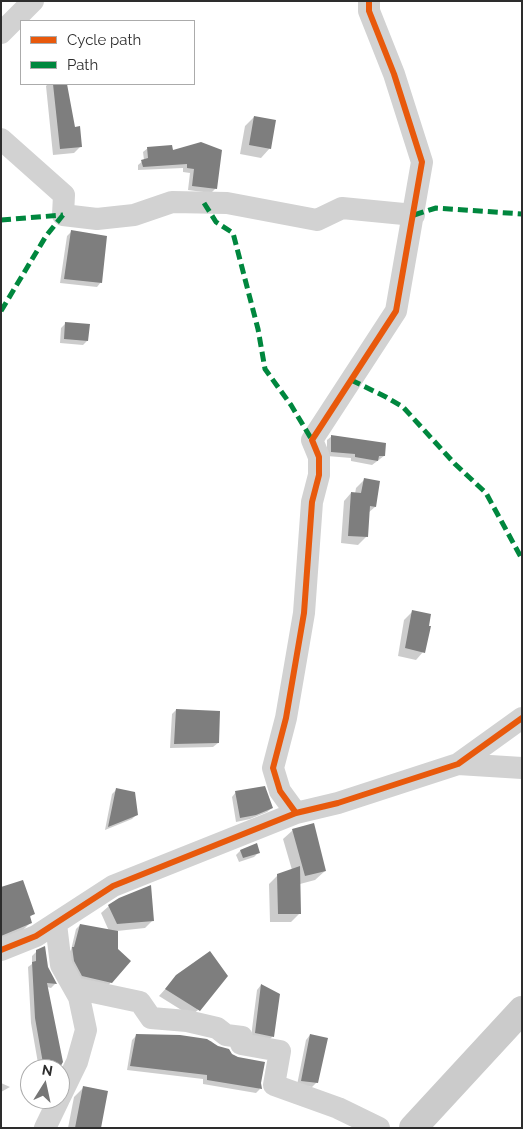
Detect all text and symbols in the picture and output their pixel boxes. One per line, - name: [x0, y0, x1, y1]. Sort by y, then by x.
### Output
- legend: [20, 20, 195, 85]
- text: Cycle path: [67, 31, 141, 49]
- text: Path: [67, 56, 98, 74]
- north arrow: [20, 1059, 70, 1109]
- text: N: [41, 1061, 54, 1079]

